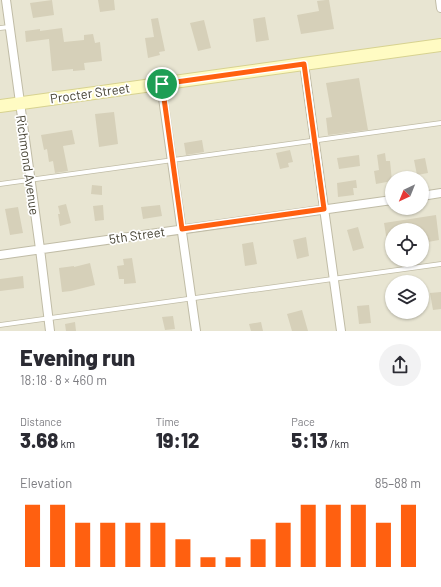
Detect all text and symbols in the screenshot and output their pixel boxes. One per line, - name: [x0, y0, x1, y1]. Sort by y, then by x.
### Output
- pin: [145, 67, 179, 101]
- icon: arrive: [151, 73, 173, 95]
- street label: Procter Street: [49, 79, 131, 107]
- street label: Richmond Avenue: [13, 114, 43, 216]
- north arrow: [385, 171, 429, 215]
- map controls: [385, 171, 429, 319]
- street label: 5th Street: [108, 223, 166, 247]
- button: locate: [385, 223, 429, 267]
- button: layers: [385, 275, 429, 319]
- text: Evening run: [20, 344, 135, 370]
- button: share: [379, 344, 421, 386]
- text: 18:18 · 8 × 460 m: [20, 372, 107, 388]
- text: Distance: [20, 415, 62, 428]
- text: Time: [156, 415, 179, 428]
- text: Pace: [291, 415, 315, 428]
- text: 3.68: [20, 428, 58, 452]
- text: 19:12: [156, 428, 199, 452]
- text: 5:13: [291, 428, 328, 452]
- text: km: [58, 437, 75, 450]
- text: /km: [328, 437, 349, 450]
- text: Elevation: [20, 475, 72, 491]
- text: 85–88 m: [375, 475, 421, 491]

